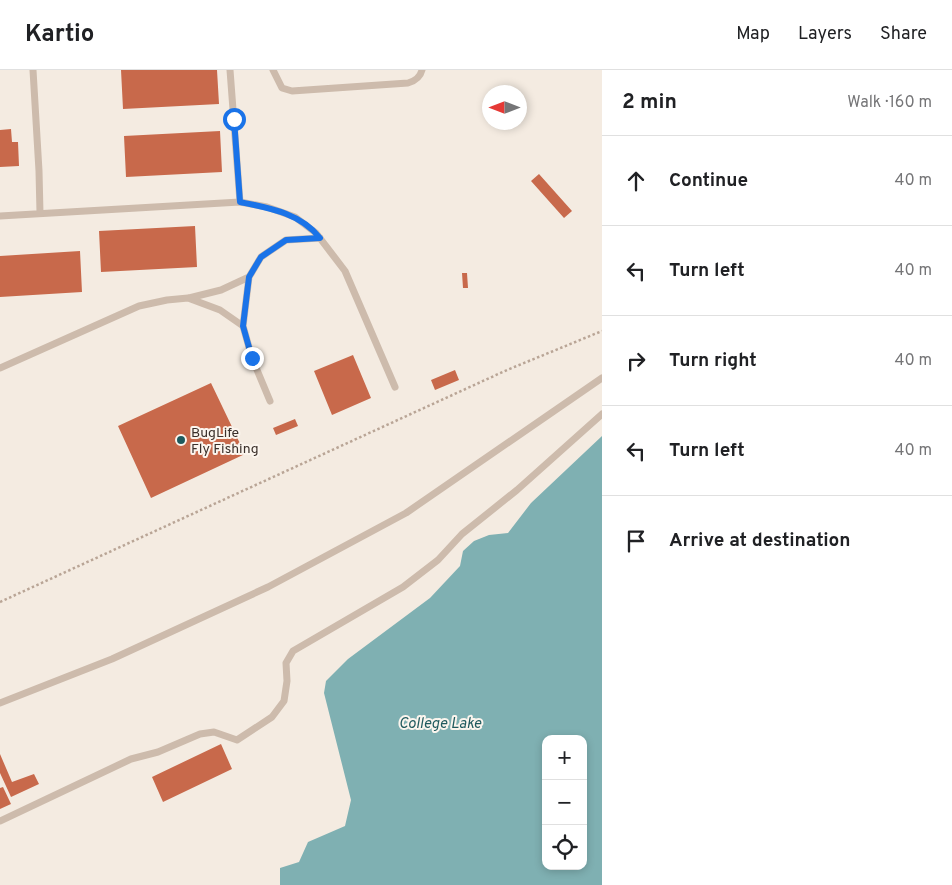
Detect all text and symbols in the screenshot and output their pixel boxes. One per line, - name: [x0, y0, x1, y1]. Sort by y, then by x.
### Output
- text: Kartio: [25, 20, 94, 50]
- text: Map: [736, 23, 770, 46]
- text: Layers: [798, 23, 852, 46]
- text: Share: [880, 23, 927, 46]
- north arrow: [482, 85, 527, 130]
- text: 2 min: [622, 89, 677, 116]
- text: Walk · 160 m: [847, 93, 932, 113]
- route start: [223, 108, 246, 131]
- icon: ahead: [622, 167, 650, 195]
- text: Continue: [669, 169, 748, 193]
- text: 40 m: [894, 171, 932, 191]
- icon: left: [622, 257, 650, 285]
- text: Turn left: [669, 259, 745, 283]
- text: 40 m: [894, 261, 932, 281]
- route end: [241, 347, 264, 370]
- icon: right: [622, 347, 650, 375]
- text: Turn right: [669, 349, 757, 373]
- text: 40 m: [894, 351, 932, 371]
- place label: BugLife Fly Fishing: [191, 425, 259, 458]
- marker: BugLife Fly Fishing: [175, 434, 187, 446]
- icon: left: [622, 437, 650, 465]
- text: Turn left: [669, 439, 745, 463]
- text: 40 m: [894, 441, 932, 461]
- icon: arrive: [622, 527, 650, 555]
- text: Arrive at destination: [669, 529, 850, 553]
- water label: College Lake: [399, 715, 482, 734]
- map controls: [542, 735, 587, 870]
- button: +: [542, 735, 587, 780]
- button: −: [542, 780, 587, 825]
- button: locate: [542, 825, 587, 870]

